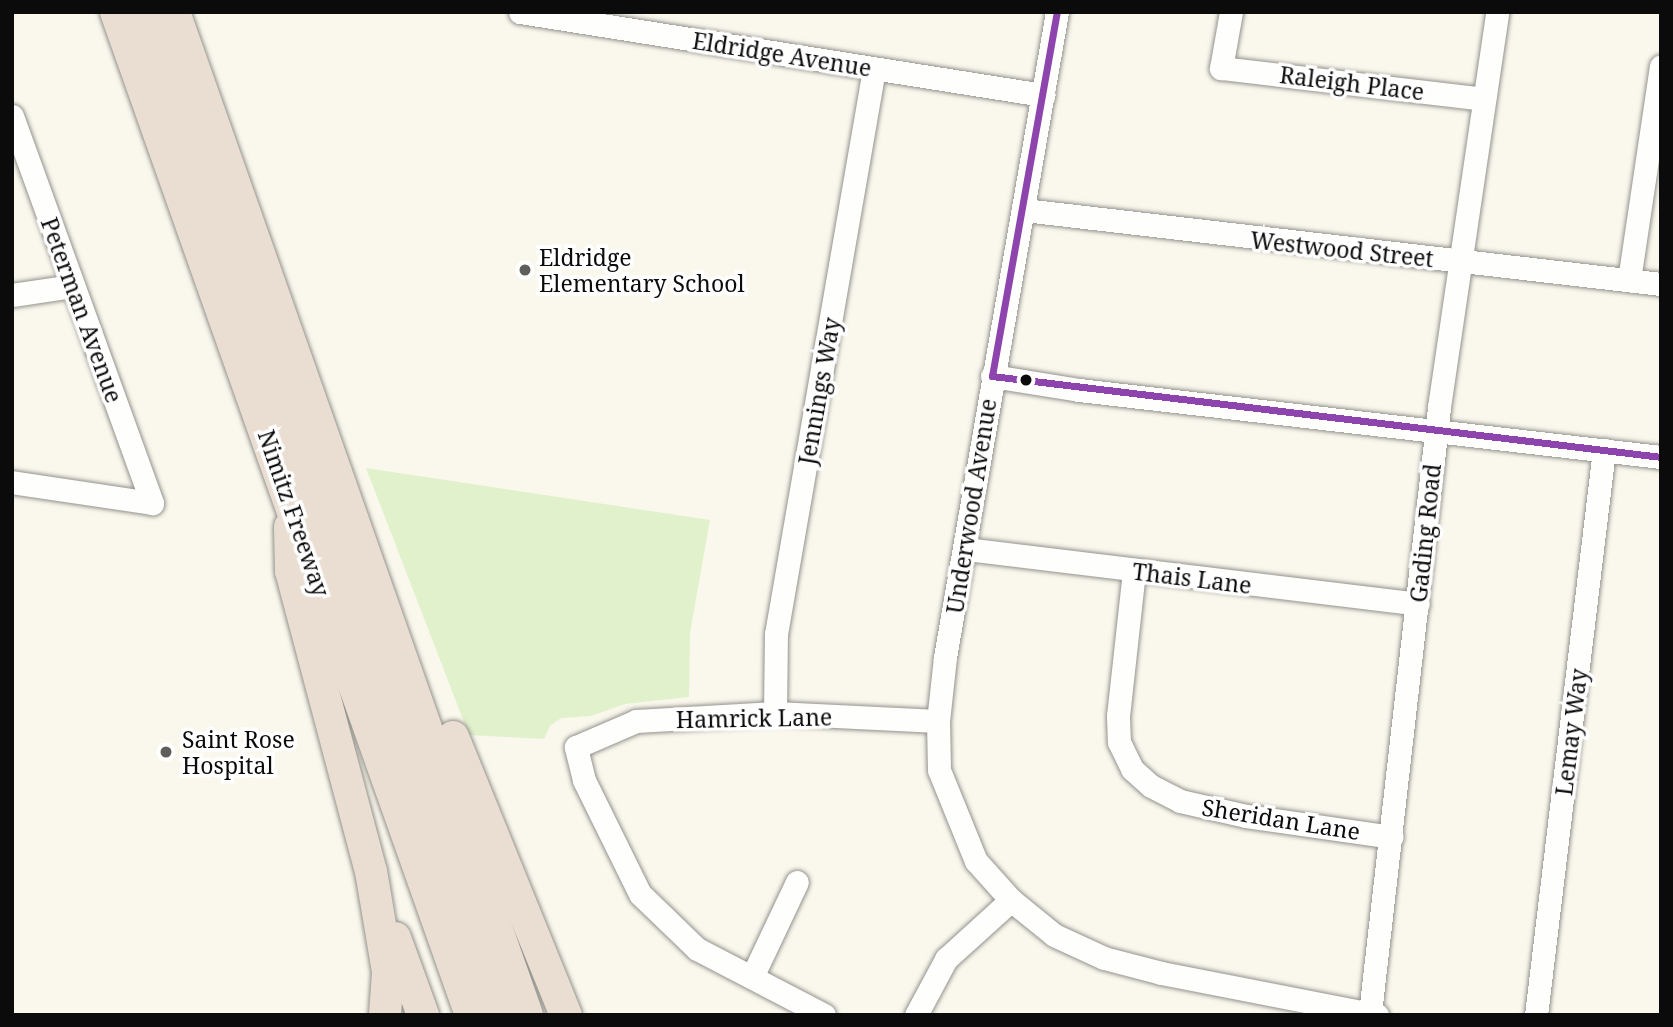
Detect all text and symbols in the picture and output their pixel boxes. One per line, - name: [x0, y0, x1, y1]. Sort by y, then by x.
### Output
- street label: Eldridge Avenue: [691, 26, 873, 82]
- street label: Raleigh Place: [1278, 60, 1426, 106]
- street label: Peterman Avenue: [36, 214, 128, 406]
- street label: Westwood Street: [1249, 226, 1435, 272]
- place label: Eldridge Elementary School: [539, 243, 745, 297]
- marker: Eldridge Elementary School: [517, 262, 533, 278]
- street label: Jennings Way: [792, 315, 846, 467]
- unlabelled marker: [1019, 373, 1033, 387]
- street label: Underwood Avenue: [940, 397, 1002, 615]
- street label: Nimitz Freeway: [253, 426, 335, 600]
- street label: Gading Road: [1404, 462, 1446, 604]
- street label: Thais Lane: [1131, 557, 1253, 599]
- street label: Lemay Way: [1550, 667, 1592, 797]
- street label: Hamrick Lane: [676, 703, 832, 733]
- place label: Saint Rose Hospital: [182, 725, 295, 779]
- marker: Saint Rose Hospital: [156, 742, 176, 762]
- street label: Sheridan Lane: [1200, 793, 1362, 845]

